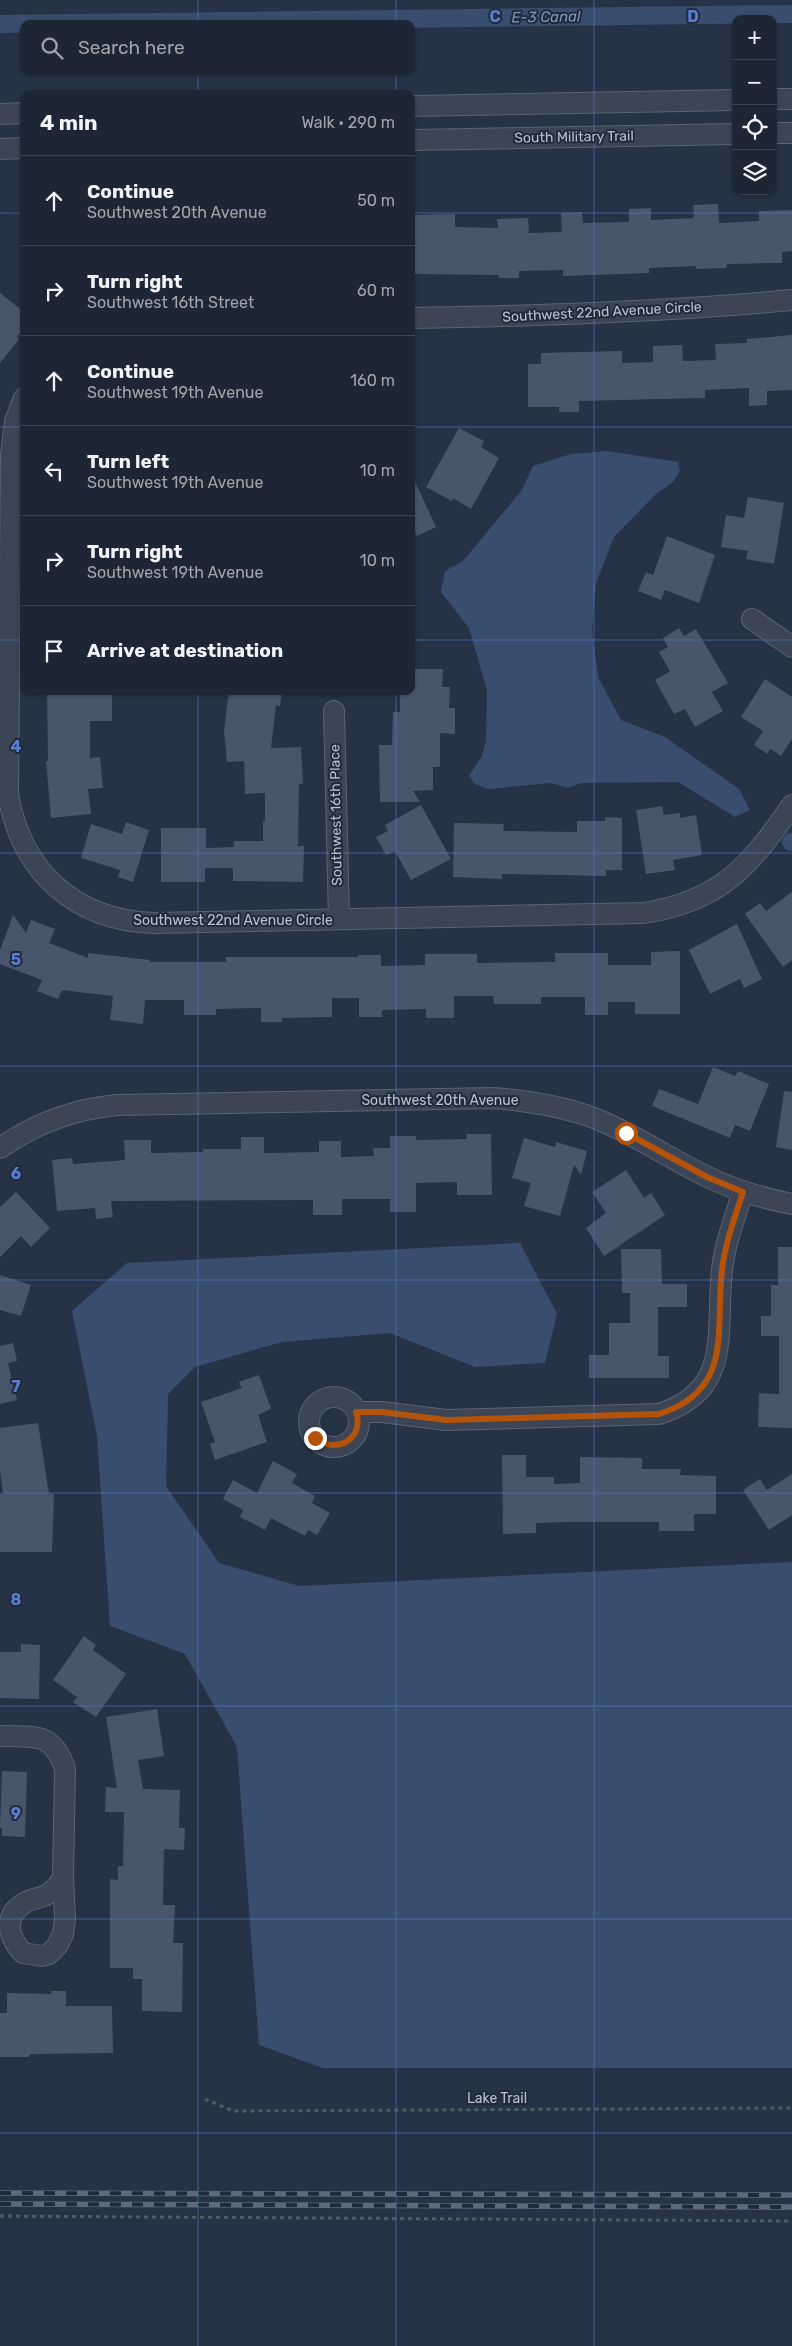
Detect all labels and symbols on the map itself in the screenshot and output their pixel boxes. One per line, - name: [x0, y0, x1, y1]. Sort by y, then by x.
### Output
- text: C: [489, 7, 501, 26]
- water label: E-3 Canal: [511, 7, 581, 27]
- text: D: [687, 7, 699, 26]
- street label: South Military Trail: [514, 127, 634, 147]
- street label: Southwest 22nd Avenue Circle: [502, 298, 702, 326]
- text: 4: [11, 737, 22, 756]
- street label: Southwest 16th Place: [326, 744, 346, 886]
- street label: Southwest 22nd Avenue Circle: [133, 912, 333, 929]
- text: 5: [11, 950, 21, 969]
- street label: Southwest 20th Avenue: [361, 1092, 519, 1109]
- route start: [615, 1122, 638, 1145]
- text: 6: [11, 1164, 21, 1183]
- text: 7: [11, 1377, 21, 1396]
- route end: [304, 1427, 327, 1450]
- text: 8: [11, 1590, 22, 1609]
- text: 9: [11, 1804, 21, 1823]
- street label: Lake Trail: [467, 2090, 527, 2107]

